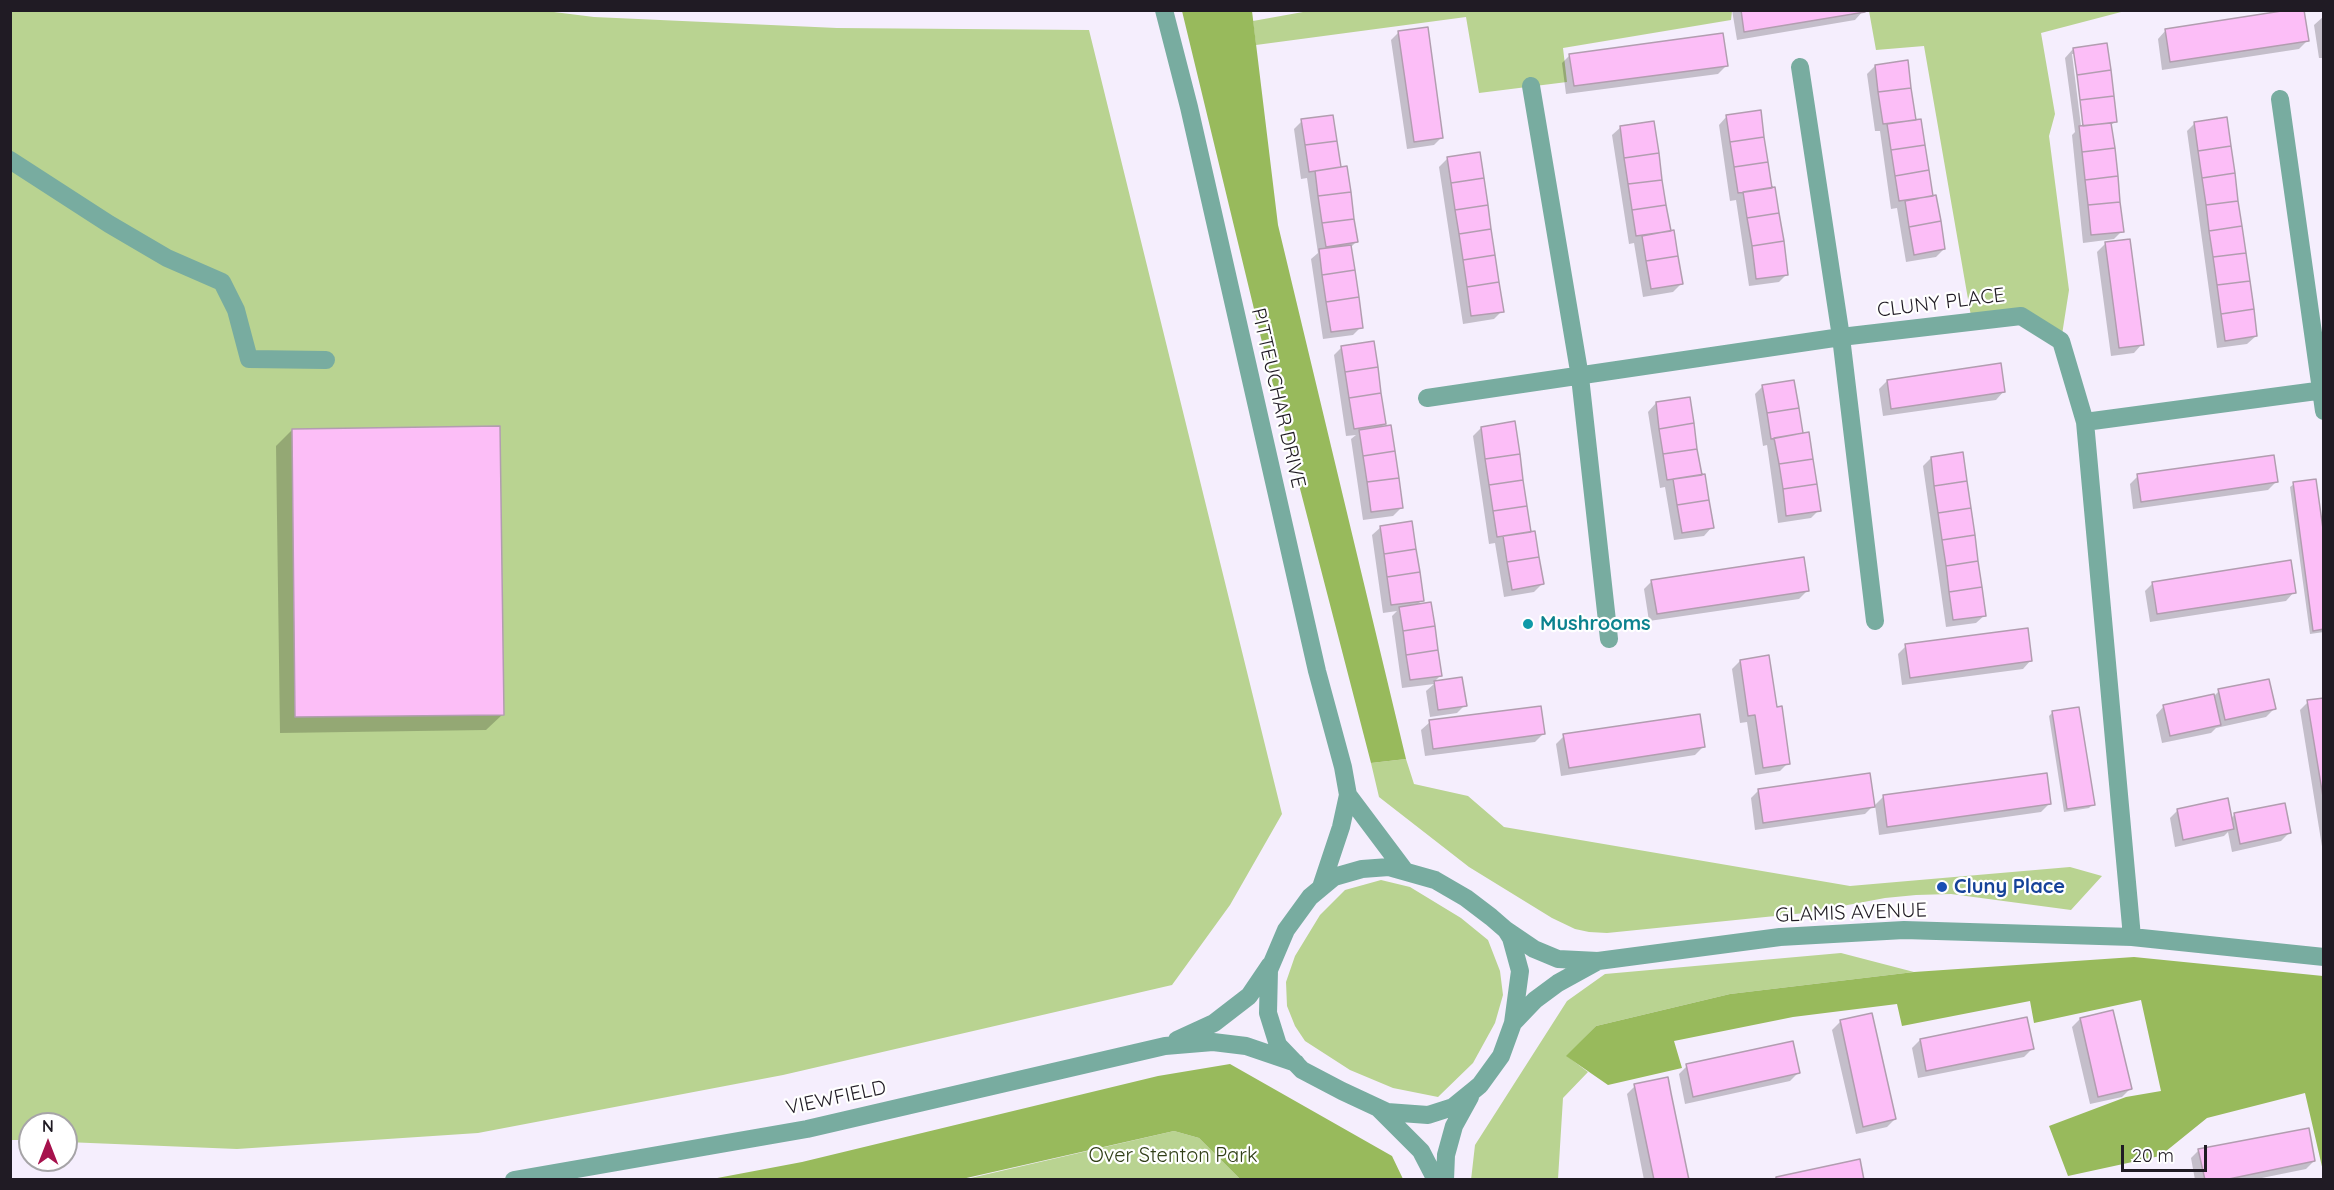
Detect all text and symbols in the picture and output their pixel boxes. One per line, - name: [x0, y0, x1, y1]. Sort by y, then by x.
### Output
- street label: CLUNY PLACE: [1876, 283, 2006, 323]
- street label: PITTEUCHAR DRIVE: [1246, 306, 1310, 490]
- place label: Mushrooms: [1540, 612, 1651, 636]
- marker: Mushrooms: [1521, 617, 1535, 631]
- place label: Cluny Place: [1954, 875, 2065, 899]
- marker: Cluny Place: [1935, 880, 1949, 894]
- street label: GLAMIS AVENUE: [1775, 898, 1927, 928]
- street label: VIEWFIELD: [784, 1076, 888, 1120]
- north arrow: [18, 1112, 78, 1172]
- text: N: [42, 1116, 54, 1136]
- scale bar: [2124, 1133, 2210, 1171]
- park label: Over Stenton Park: [1088, 1144, 1258, 1168]
- text: 20 m: [2132, 1144, 2174, 1167]

